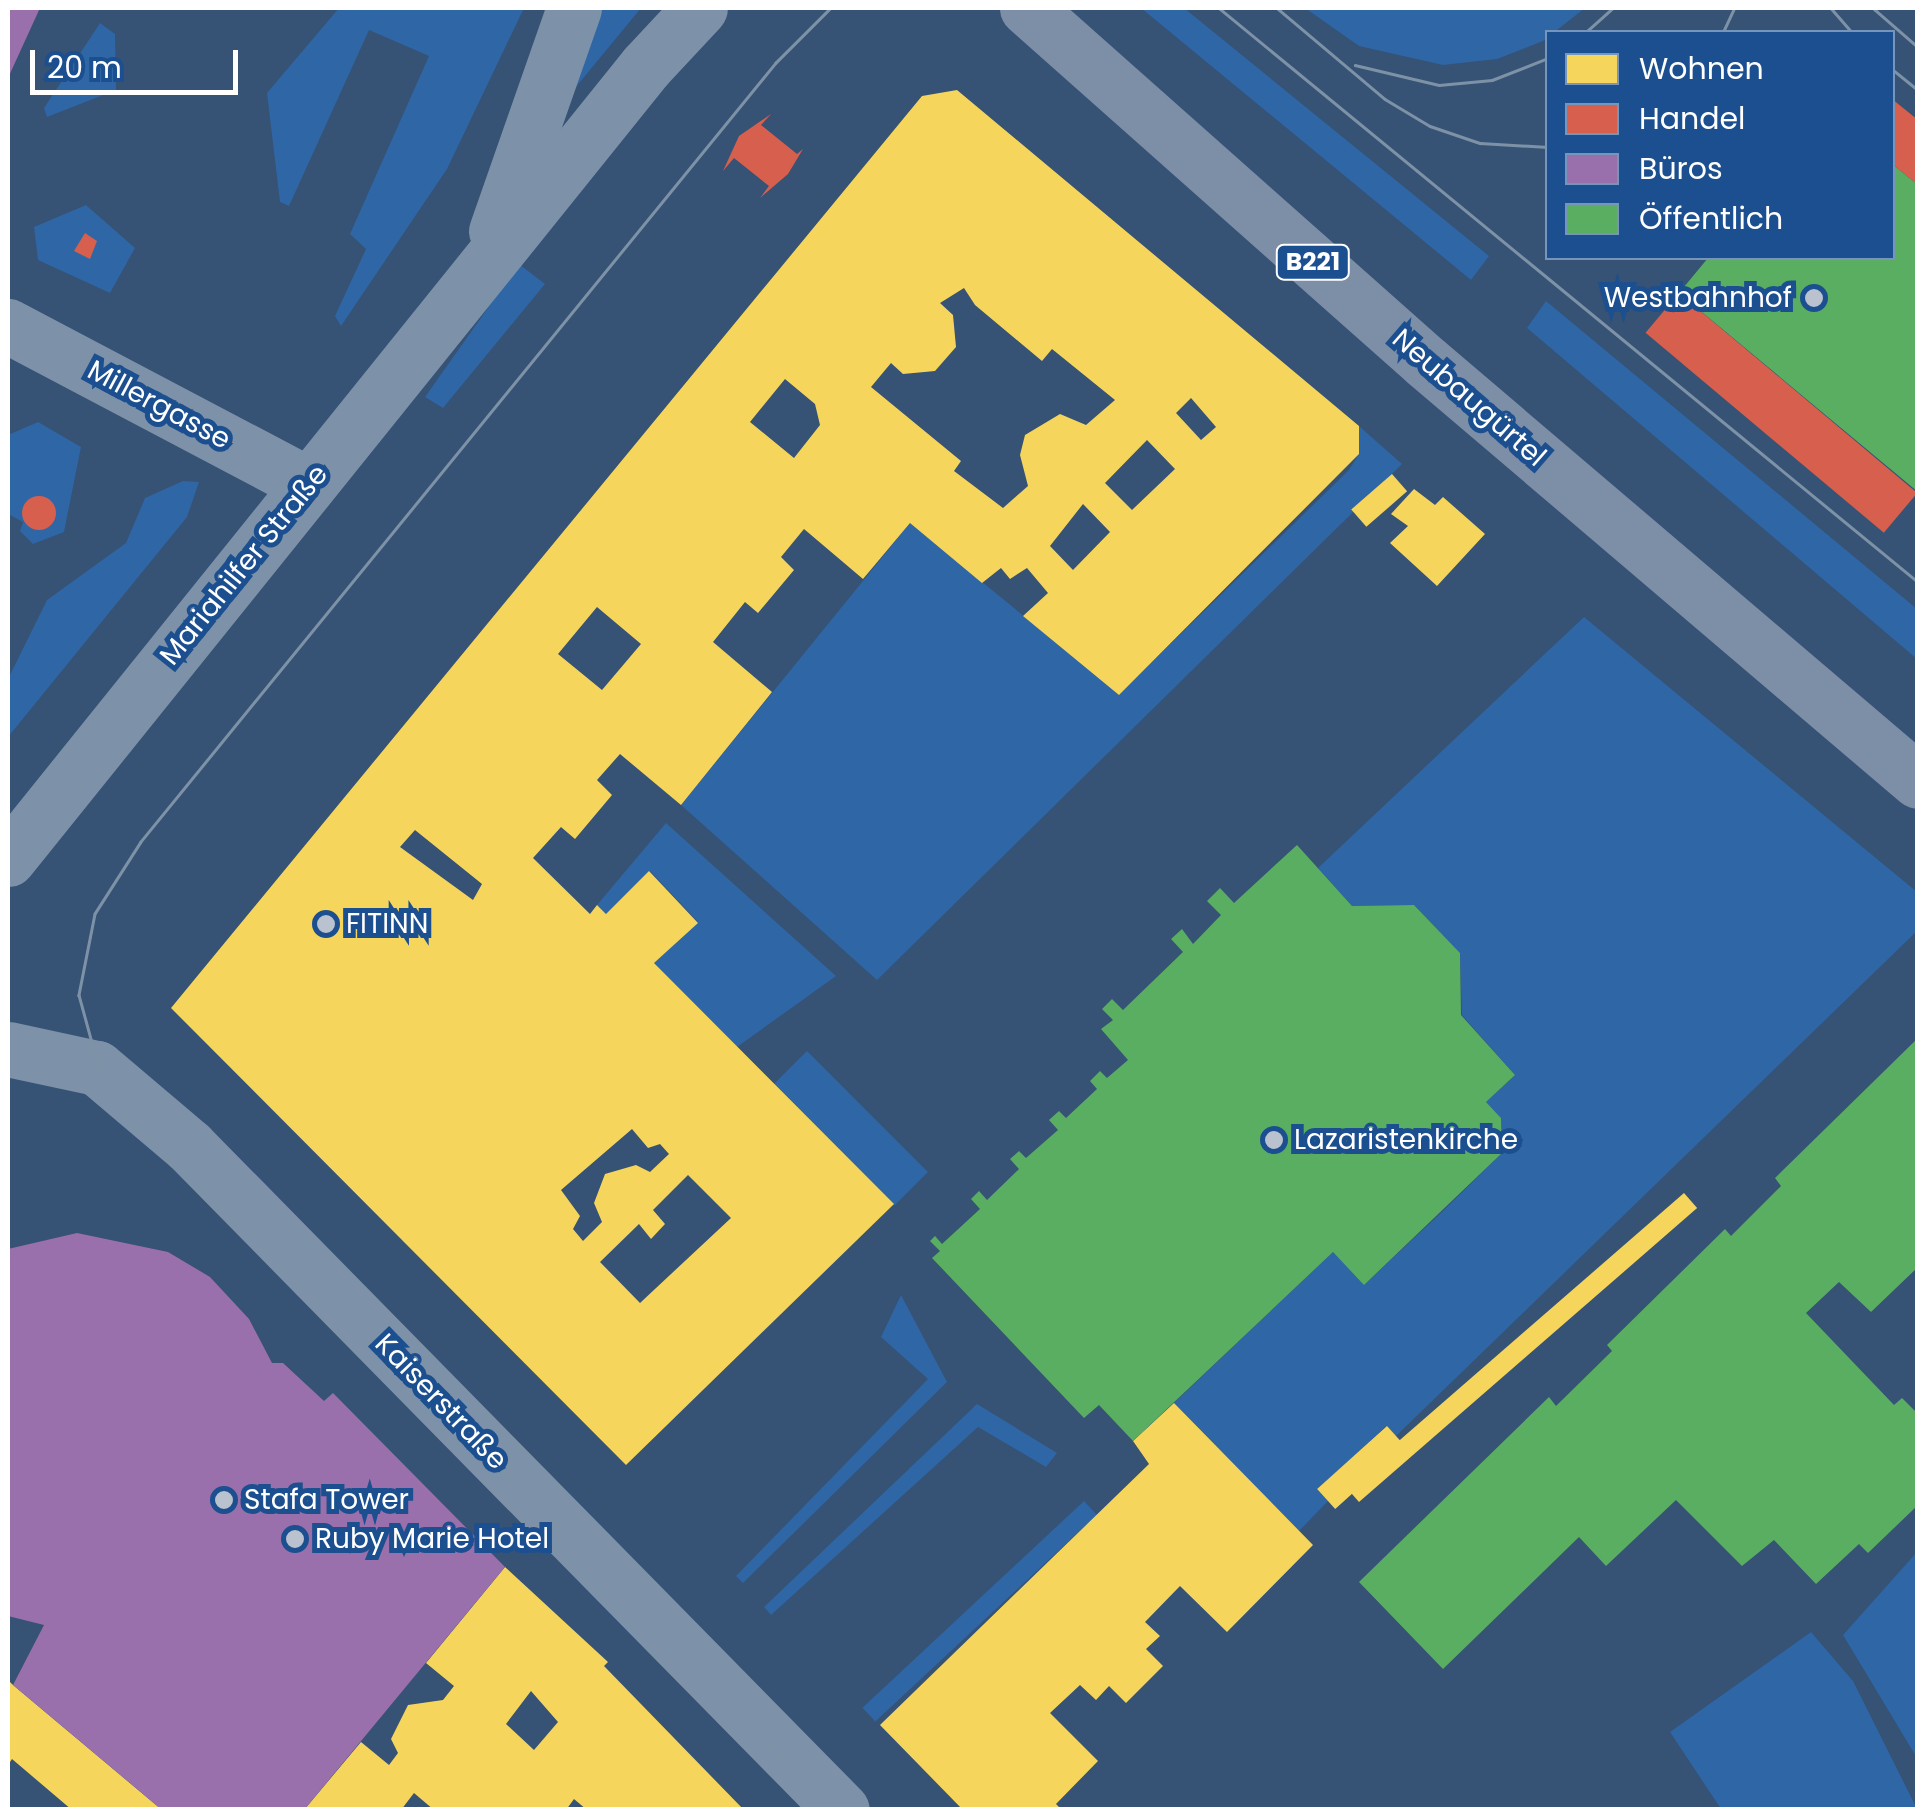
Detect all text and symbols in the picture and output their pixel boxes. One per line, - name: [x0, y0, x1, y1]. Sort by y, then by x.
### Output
- scale bar: [35, 30, 242, 92]
- legend: [1545, 30, 1895, 260]
- text: 20 m: [47, 46, 122, 89]
- text: Wohnen: [1639, 47, 1764, 90]
- text: Handel: [1639, 97, 1746, 140]
- text: Büros: [1639, 147, 1723, 190]
- text: Öffentlich: [1639, 197, 1783, 240]
- road number: B221: [1276, 242, 1350, 282]
- place label: Westbahnhof: [1604, 281, 1792, 315]
- marker: Westbahnhof: [1801, 285, 1827, 311]
- street label: Neubaugürtel: [1385, 322, 1553, 474]
- street label: Millergasse: [82, 353, 236, 457]
- street label: Mariahilfer Straße: [153, 458, 335, 672]
- place label: FITINN: [346, 907, 428, 941]
- marker: FITINN: [315, 913, 337, 935]
- place label: Lazaristenkirche: [1294, 1123, 1518, 1157]
- marker: Lazaristenkirche: [1263, 1129, 1285, 1151]
- street label: Kaiserstraße: [368, 1327, 514, 1477]
- place label: Stafa Tower: [244, 1483, 409, 1517]
- marker: Stafa Tower: [213, 1489, 235, 1511]
- place label: Ruby Marie Hotel: [315, 1522, 549, 1556]
- marker: Ruby Marie Hotel: [284, 1528, 306, 1550]

